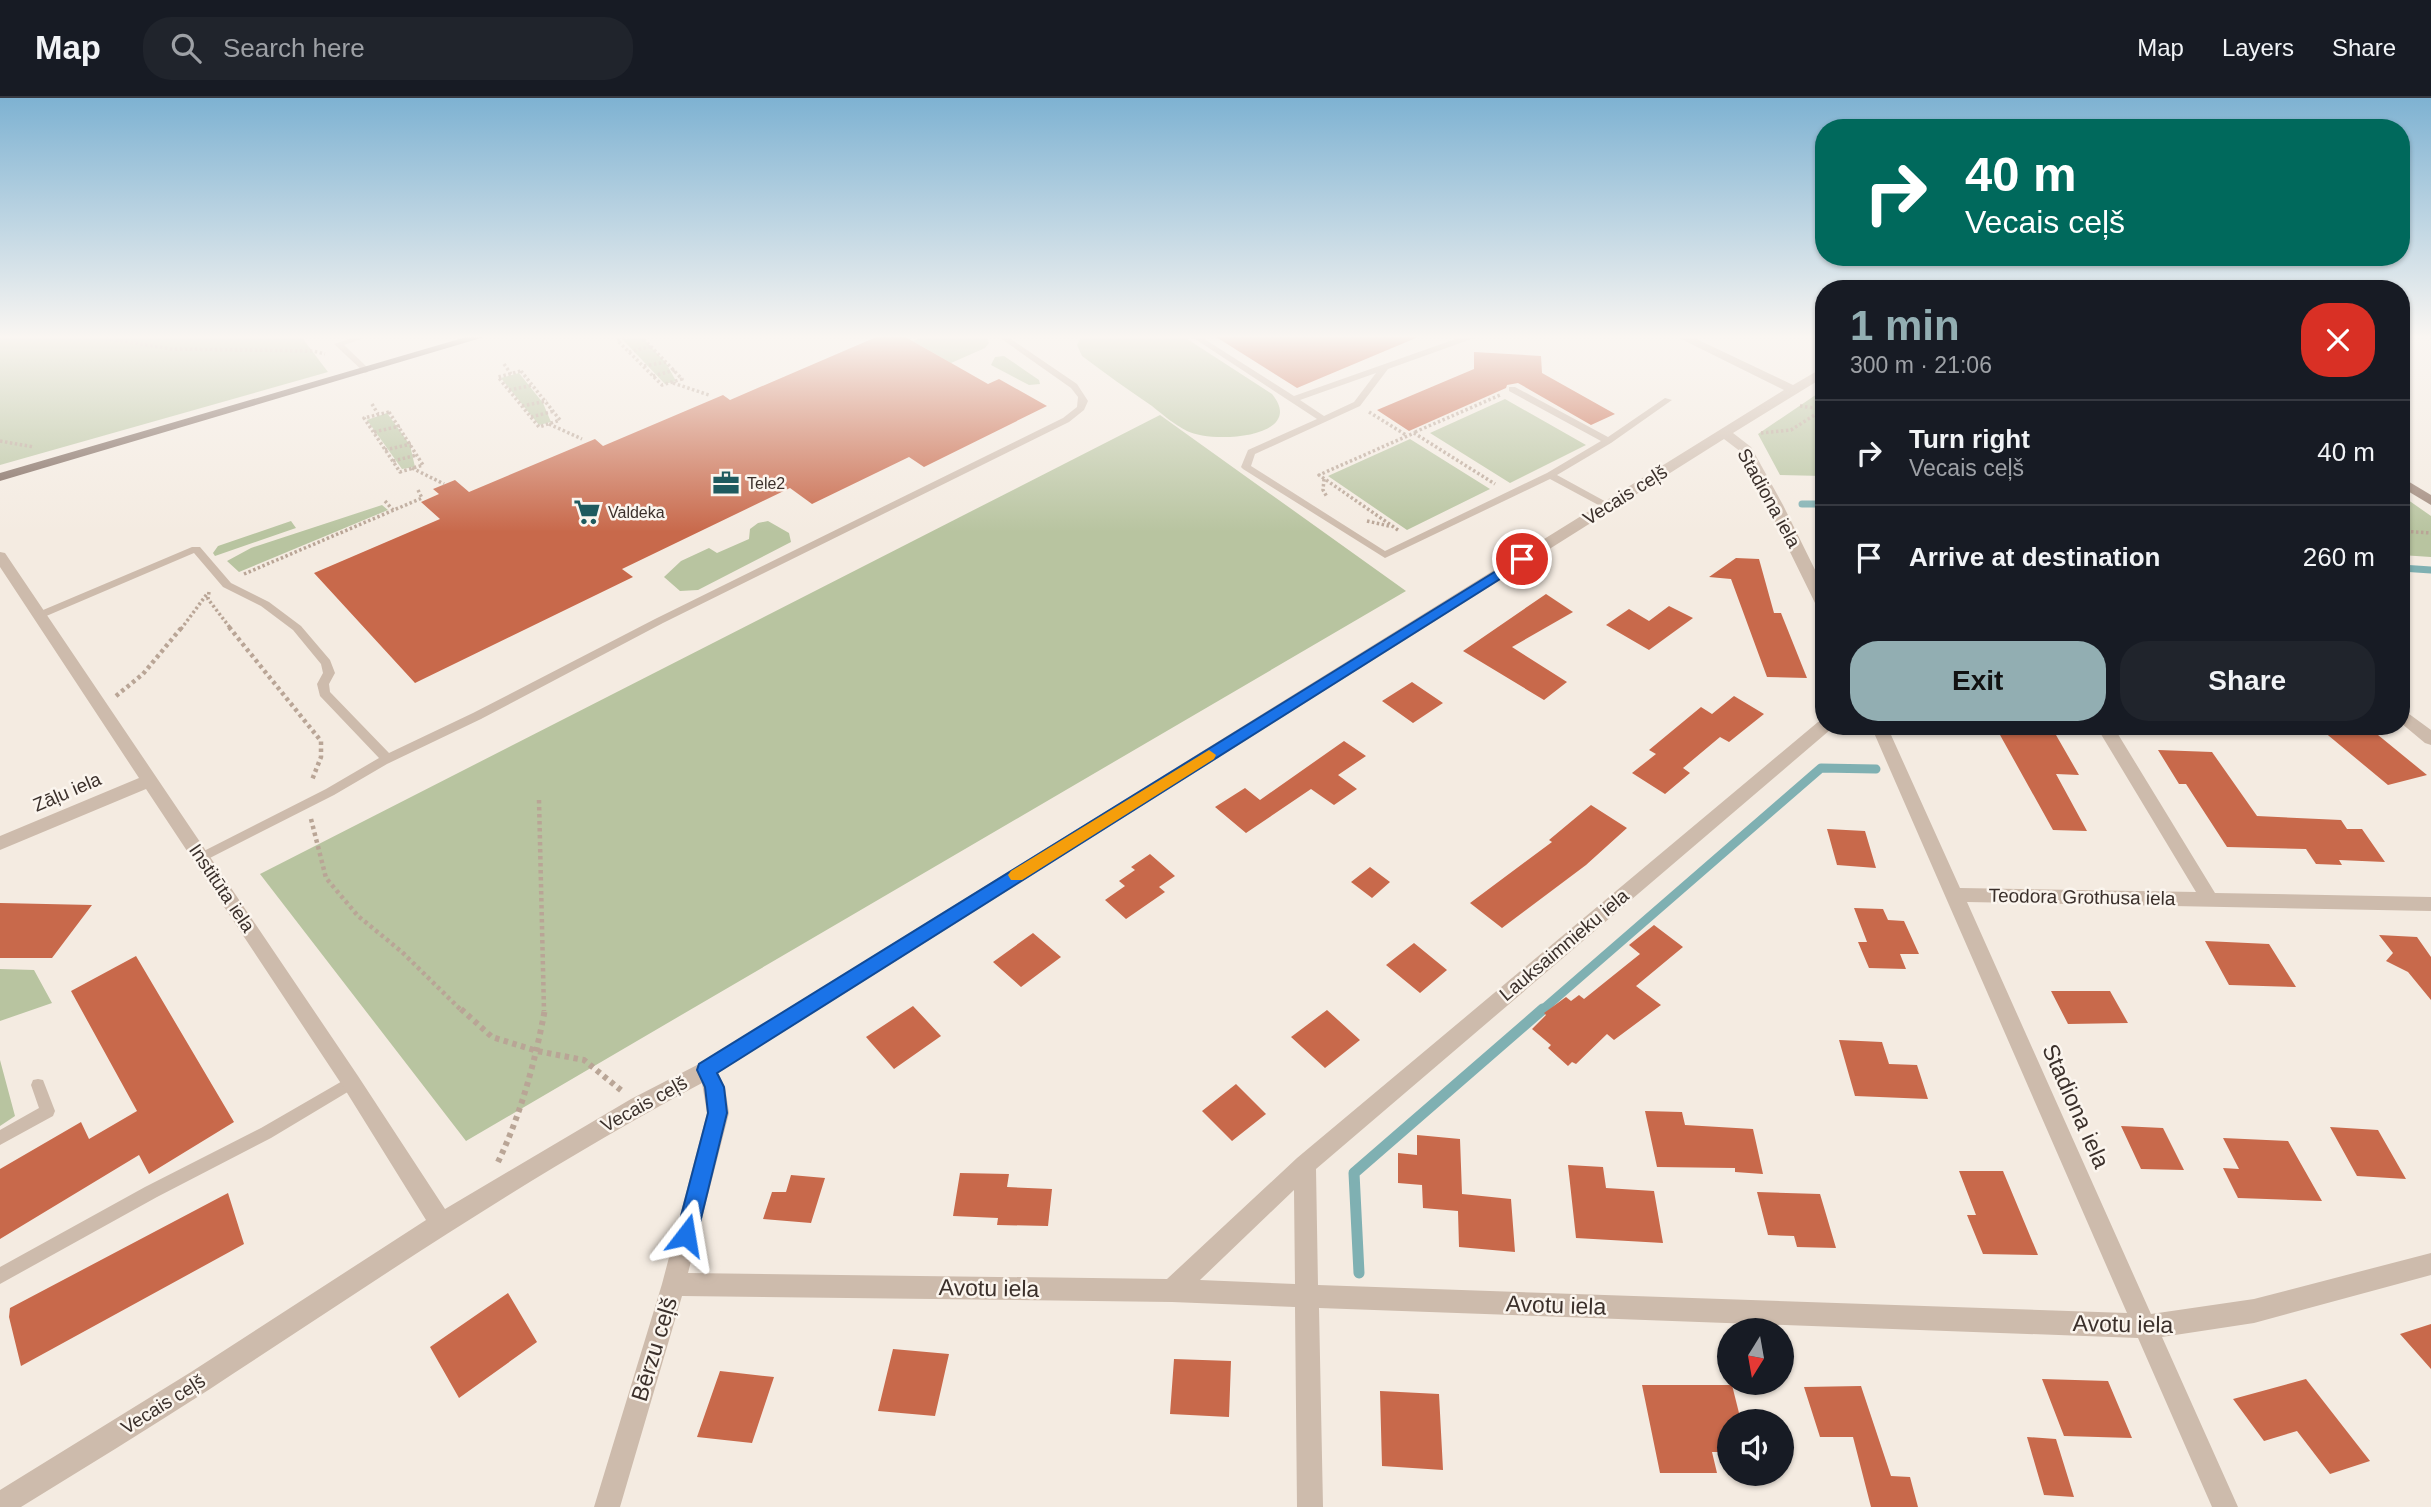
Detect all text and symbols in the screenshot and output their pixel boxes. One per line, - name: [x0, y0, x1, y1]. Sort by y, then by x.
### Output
- search box: [143, 17, 633, 80]
- text: Map: [35, 29, 101, 66]
- icon: search: [167, 29, 205, 67]
- text: Search here: [223, 33, 365, 63]
- text: Map: [2137, 34, 2184, 61]
- text: Layers: [2222, 34, 2294, 61]
- text: Share: [2332, 34, 2396, 61]
- icon: right: [1850, 147, 1941, 238]
- text: 40 m: [1965, 147, 2077, 201]
- text: Vecais ceļš: [1965, 204, 2125, 240]
- text: 1 min: [1850, 302, 1960, 349]
- button: close: [2301, 303, 2375, 377]
- text: 300 m · 21:06: [1850, 352, 1992, 378]
- text: Turn right: [1909, 424, 2030, 454]
- icon: right: [1850, 434, 1888, 472]
- text: 40 m: [2317, 437, 2375, 467]
- street label: Stadiona iela: [1733, 445, 1805, 552]
- text: Vecais ceļš: [1909, 455, 2024, 481]
- street label: Vecais ceļš: [1579, 461, 1671, 529]
- office icon: Tele2: [711, 468, 741, 498]
- place label: Tele2: [747, 475, 785, 492]
- supermarket icon: Valdeka: [572, 497, 602, 527]
- place label: Valdeka: [608, 504, 665, 521]
- pin: [1492, 529, 1552, 589]
- icon: arrive: [1850, 539, 1888, 577]
- icon: arrive: [1503, 540, 1541, 578]
- text: Arrive at destination: [1909, 542, 2160, 572]
- text: 260 m: [2303, 542, 2375, 572]
- button: Exit: [1850, 641, 2106, 721]
- button: Share: [2120, 641, 2375, 721]
- street label: Zāļu iela: [30, 768, 105, 816]
- street label: Institūta iela: [185, 840, 259, 936]
- street label: Lauksaimnieku iela: [1495, 885, 1633, 1005]
- street label: Teodora Grothusa iela: [1988, 885, 2176, 909]
- street label: Stadiona iela: [2037, 1040, 2115, 1172]
- street label: Vecais ceļš: [597, 1072, 691, 1136]
- position arrow: [649, 1198, 723, 1272]
- street label: Avotu iela: [938, 1274, 1040, 1302]
- street label: Avotu iela: [1505, 1290, 1607, 1320]
- street label: Bērzu ceļš: [626, 1294, 682, 1404]
- street label: Avotu iela: [2072, 1310, 2174, 1338]
- north arrow: [1717, 1318, 1794, 1395]
- map controls: [1717, 1318, 1794, 1486]
- street label: Vecais ceļš: [117, 1370, 209, 1438]
- button: sound: [1717, 1409, 1794, 1486]

